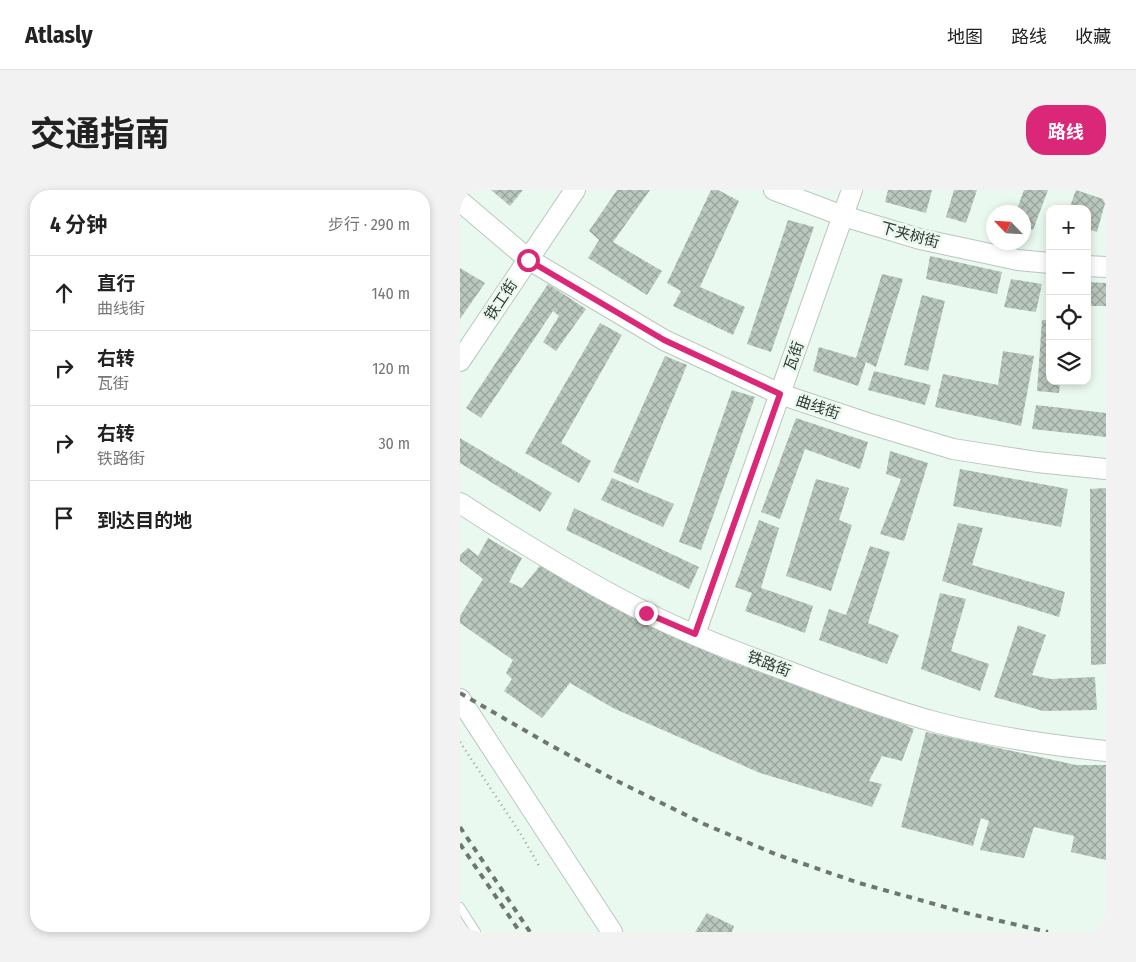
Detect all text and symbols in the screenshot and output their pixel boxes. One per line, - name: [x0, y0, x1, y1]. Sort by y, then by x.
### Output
- text: Atlasly: [25, 21, 93, 49]
- text: 地图: [947, 26, 983, 48]
- text: 路线: [1011, 26, 1047, 48]
- text: 收藏: [1075, 26, 1111, 48]
- button: 路线: [1026, 105, 1106, 155]
- text: 交通指南: [30, 113, 170, 155]
- north arrow: [986, 205, 1031, 250]
- map controls: [1046, 205, 1091, 385]
- button: +: [1046, 205, 1091, 250]
- text: 4 分钟: [50, 212, 107, 238]
- text: 步行 · 290 m: [328, 215, 410, 234]
- street label: 下夹树街: [879, 219, 941, 251]
- route start: [517, 249, 540, 272]
- button: −: [1046, 250, 1091, 295]
- text: 直行: [97, 272, 135, 295]
- street label: 铁工街: [481, 276, 521, 324]
- icon: ahead: [50, 279, 78, 307]
- text: 140 m: [372, 284, 410, 303]
- button: locate: [1046, 295, 1091, 340]
- text: 曲线街: [97, 299, 145, 318]
- street label: 瓦街: [781, 339, 807, 373]
- button: layers: [1046, 340, 1091, 385]
- text: 右转: [97, 347, 135, 370]
- icon: right: [50, 354, 78, 382]
- text: 120 m: [372, 359, 410, 378]
- text: 瓦街: [97, 374, 129, 393]
- street label: 曲线街: [794, 391, 842, 423]
- text: 右转: [97, 422, 135, 445]
- icon: right: [50, 429, 78, 457]
- text: 30 m: [378, 434, 410, 453]
- text: 铁路街: [97, 449, 145, 468]
- icon: arrive: [50, 504, 78, 532]
- text: 到达目的地: [97, 509, 192, 532]
- route end: [635, 602, 658, 625]
- street label: 铁路街: [745, 648, 793, 680]

